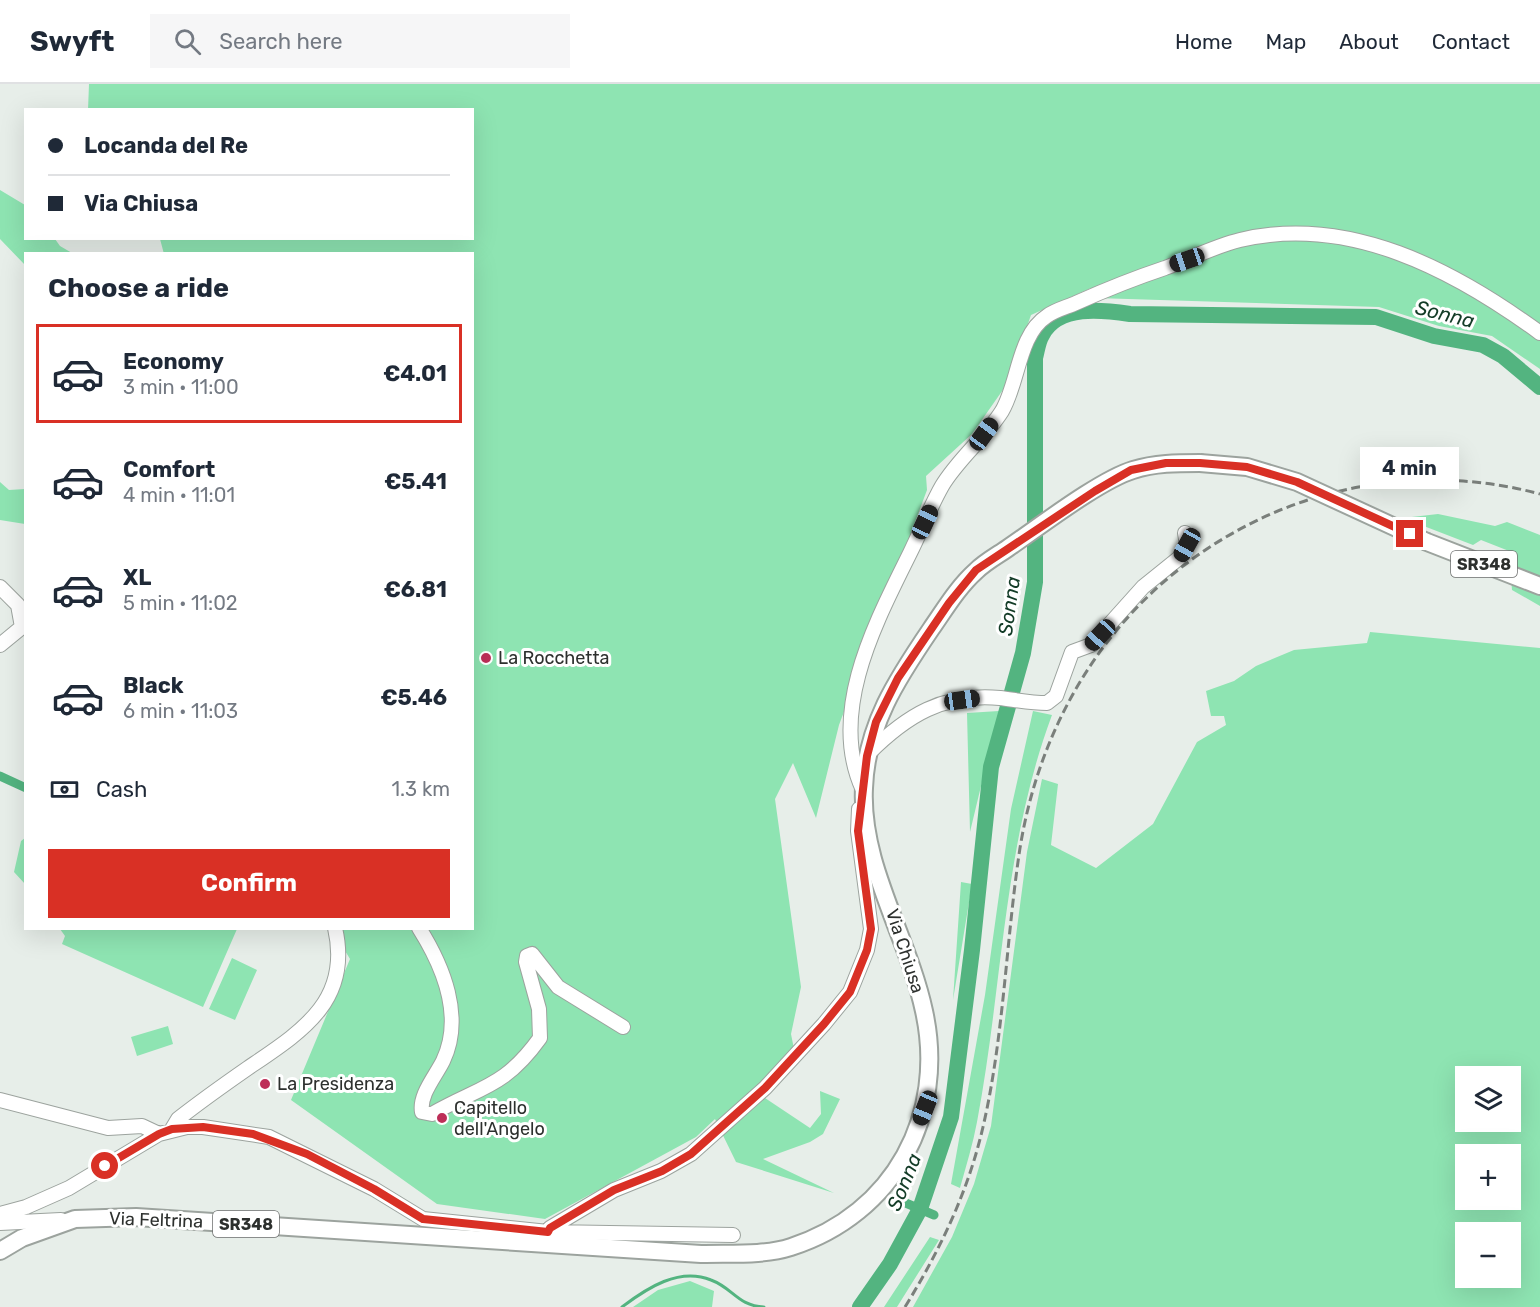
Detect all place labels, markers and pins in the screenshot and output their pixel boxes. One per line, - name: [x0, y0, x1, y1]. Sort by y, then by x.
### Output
- place label: La Rocchetta: [498, 647, 609, 669]
- marker: La Rocchetta: [479, 651, 493, 665]
- place label: La Presidenza: [277, 1073, 394, 1095]
- marker: La Presidenza: [258, 1077, 272, 1091]
- place label: Capitello dell'Angelo: [454, 1097, 545, 1140]
- marker: Capitello dell'Angelo: [435, 1111, 449, 1125]

